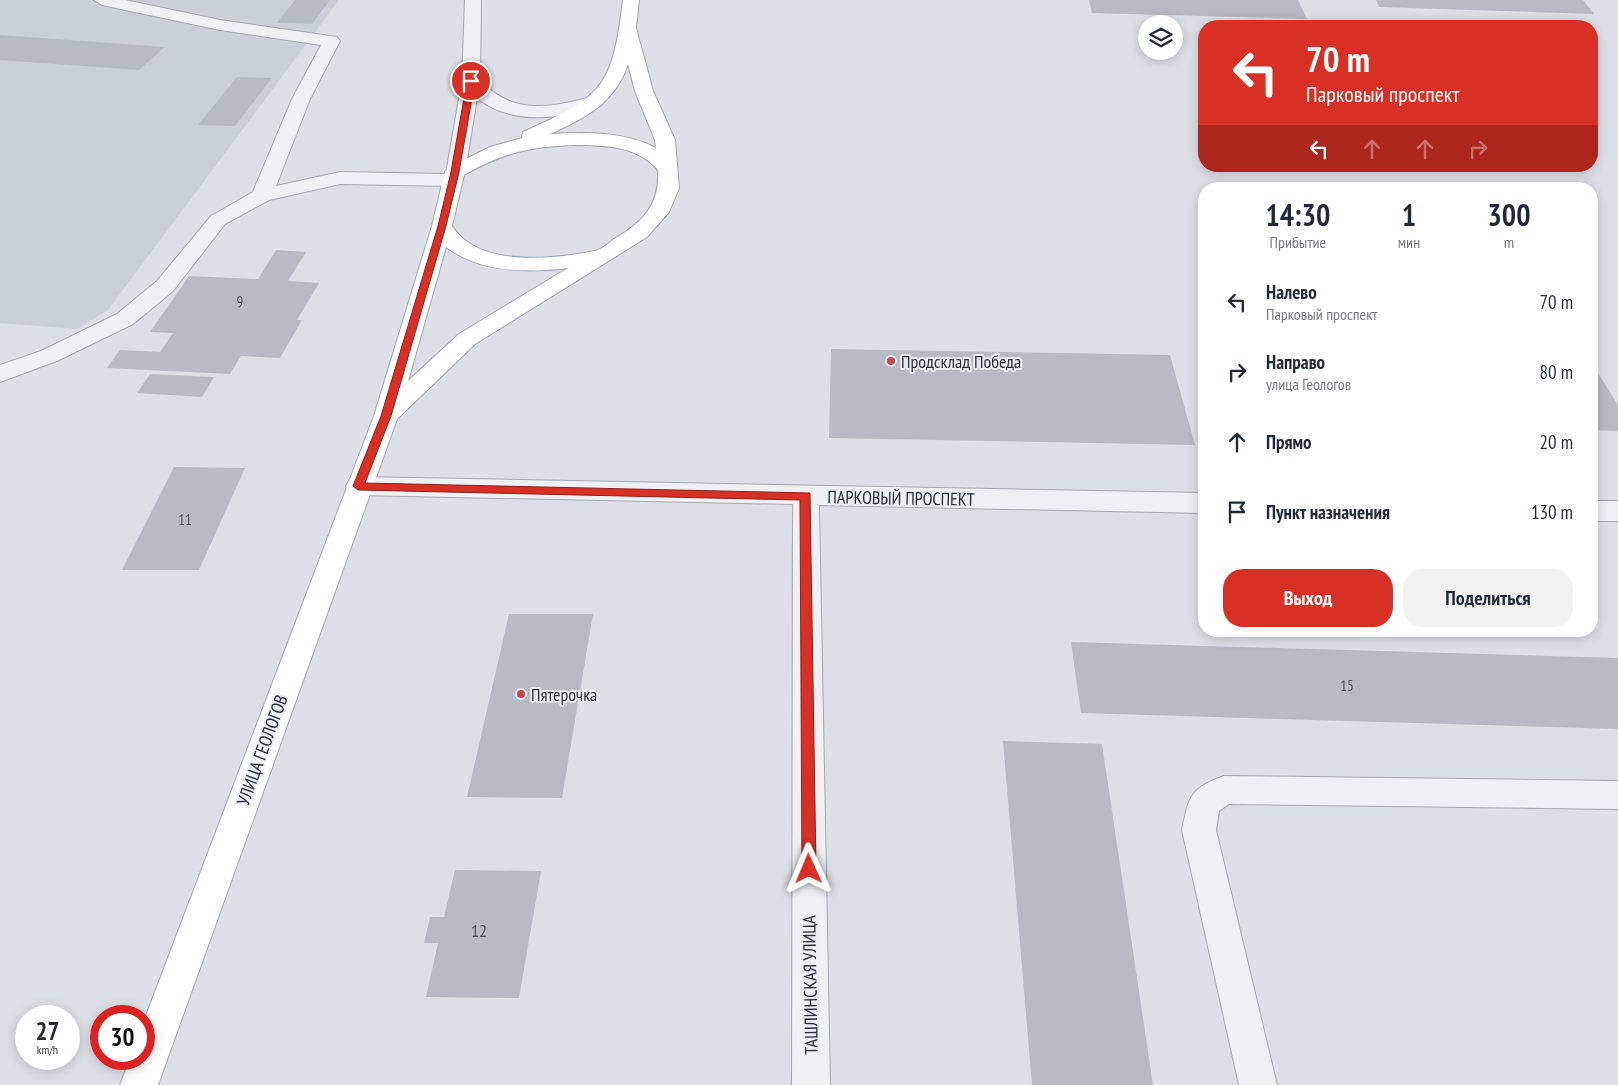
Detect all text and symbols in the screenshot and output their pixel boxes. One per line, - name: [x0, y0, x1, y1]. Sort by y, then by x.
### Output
- map controls: [1138, 15, 1183, 60]
- button: layers: [1138, 15, 1183, 60]
- text: 70 m: [1306, 36, 1370, 82]
- icon: left: [1223, 40, 1288, 105]
- pin: [450, 60, 492, 102]
- icon: arrive: [457, 67, 485, 95]
- text: Парковый проспект: [1306, 80, 1459, 108]
- icon: left: [1305, 135, 1333, 163]
- icon: ahead: [1358, 135, 1386, 163]
- icon: ahead: [1411, 135, 1439, 163]
- icon: right: [1464, 135, 1492, 163]
- text: 14:30: [1265, 195, 1330, 234]
- text: 1: [1402, 195, 1416, 234]
- text: 300: [1488, 195, 1531, 234]
- text: Прибытие: [1270, 232, 1326, 252]
- text: мин: [1398, 232, 1420, 252]
- text: m: [1504, 232, 1514, 252]
- text: Налево: [1266, 280, 1317, 304]
- icon: left: [1223, 288, 1251, 316]
- text: 70 m: [1540, 290, 1573, 314]
- house number: 9: [237, 292, 243, 311]
- text: Парковый проспект: [1266, 304, 1377, 324]
- place label: Продсклад Победа: [901, 350, 1021, 373]
- text: Направо: [1266, 350, 1325, 374]
- marker: Продсклад Победа: [885, 355, 897, 367]
- icon: right: [1223, 358, 1251, 386]
- text: 80 m: [1540, 360, 1573, 384]
- text: улица Геологов: [1266, 374, 1351, 394]
- icon: ahead: [1223, 428, 1251, 456]
- text: Прямо: [1266, 430, 1311, 454]
- text: 20 m: [1540, 430, 1573, 454]
- street label: ПАРКОВЫЙ ПРОСПЕКТ: [827, 485, 975, 511]
- icon: arrive: [1223, 498, 1251, 526]
- text: Пункт назначения: [1266, 500, 1390, 524]
- text: 130 m: [1531, 500, 1573, 524]
- house number: 11: [178, 510, 192, 529]
- button: Выход: [1223, 569, 1393, 627]
- button: Поделиться: [1403, 569, 1573, 627]
- house number: 15: [1340, 676, 1354, 695]
- place label: Пятерочка: [531, 683, 597, 706]
- marker: Пятерочка: [515, 688, 527, 700]
- street label: УЛИЦА ГЕОЛОГОВ: [231, 692, 293, 808]
- position arrow: [782, 842, 834, 894]
- street label: ТАШЛИНСКАЯ УЛИЦА: [797, 915, 823, 1055]
- house number: 12: [471, 919, 487, 942]
- speed limit sign: 30: [90, 1005, 155, 1070]
- text: 27: [36, 1015, 59, 1047]
- text: km/h: [37, 1042, 58, 1057]

